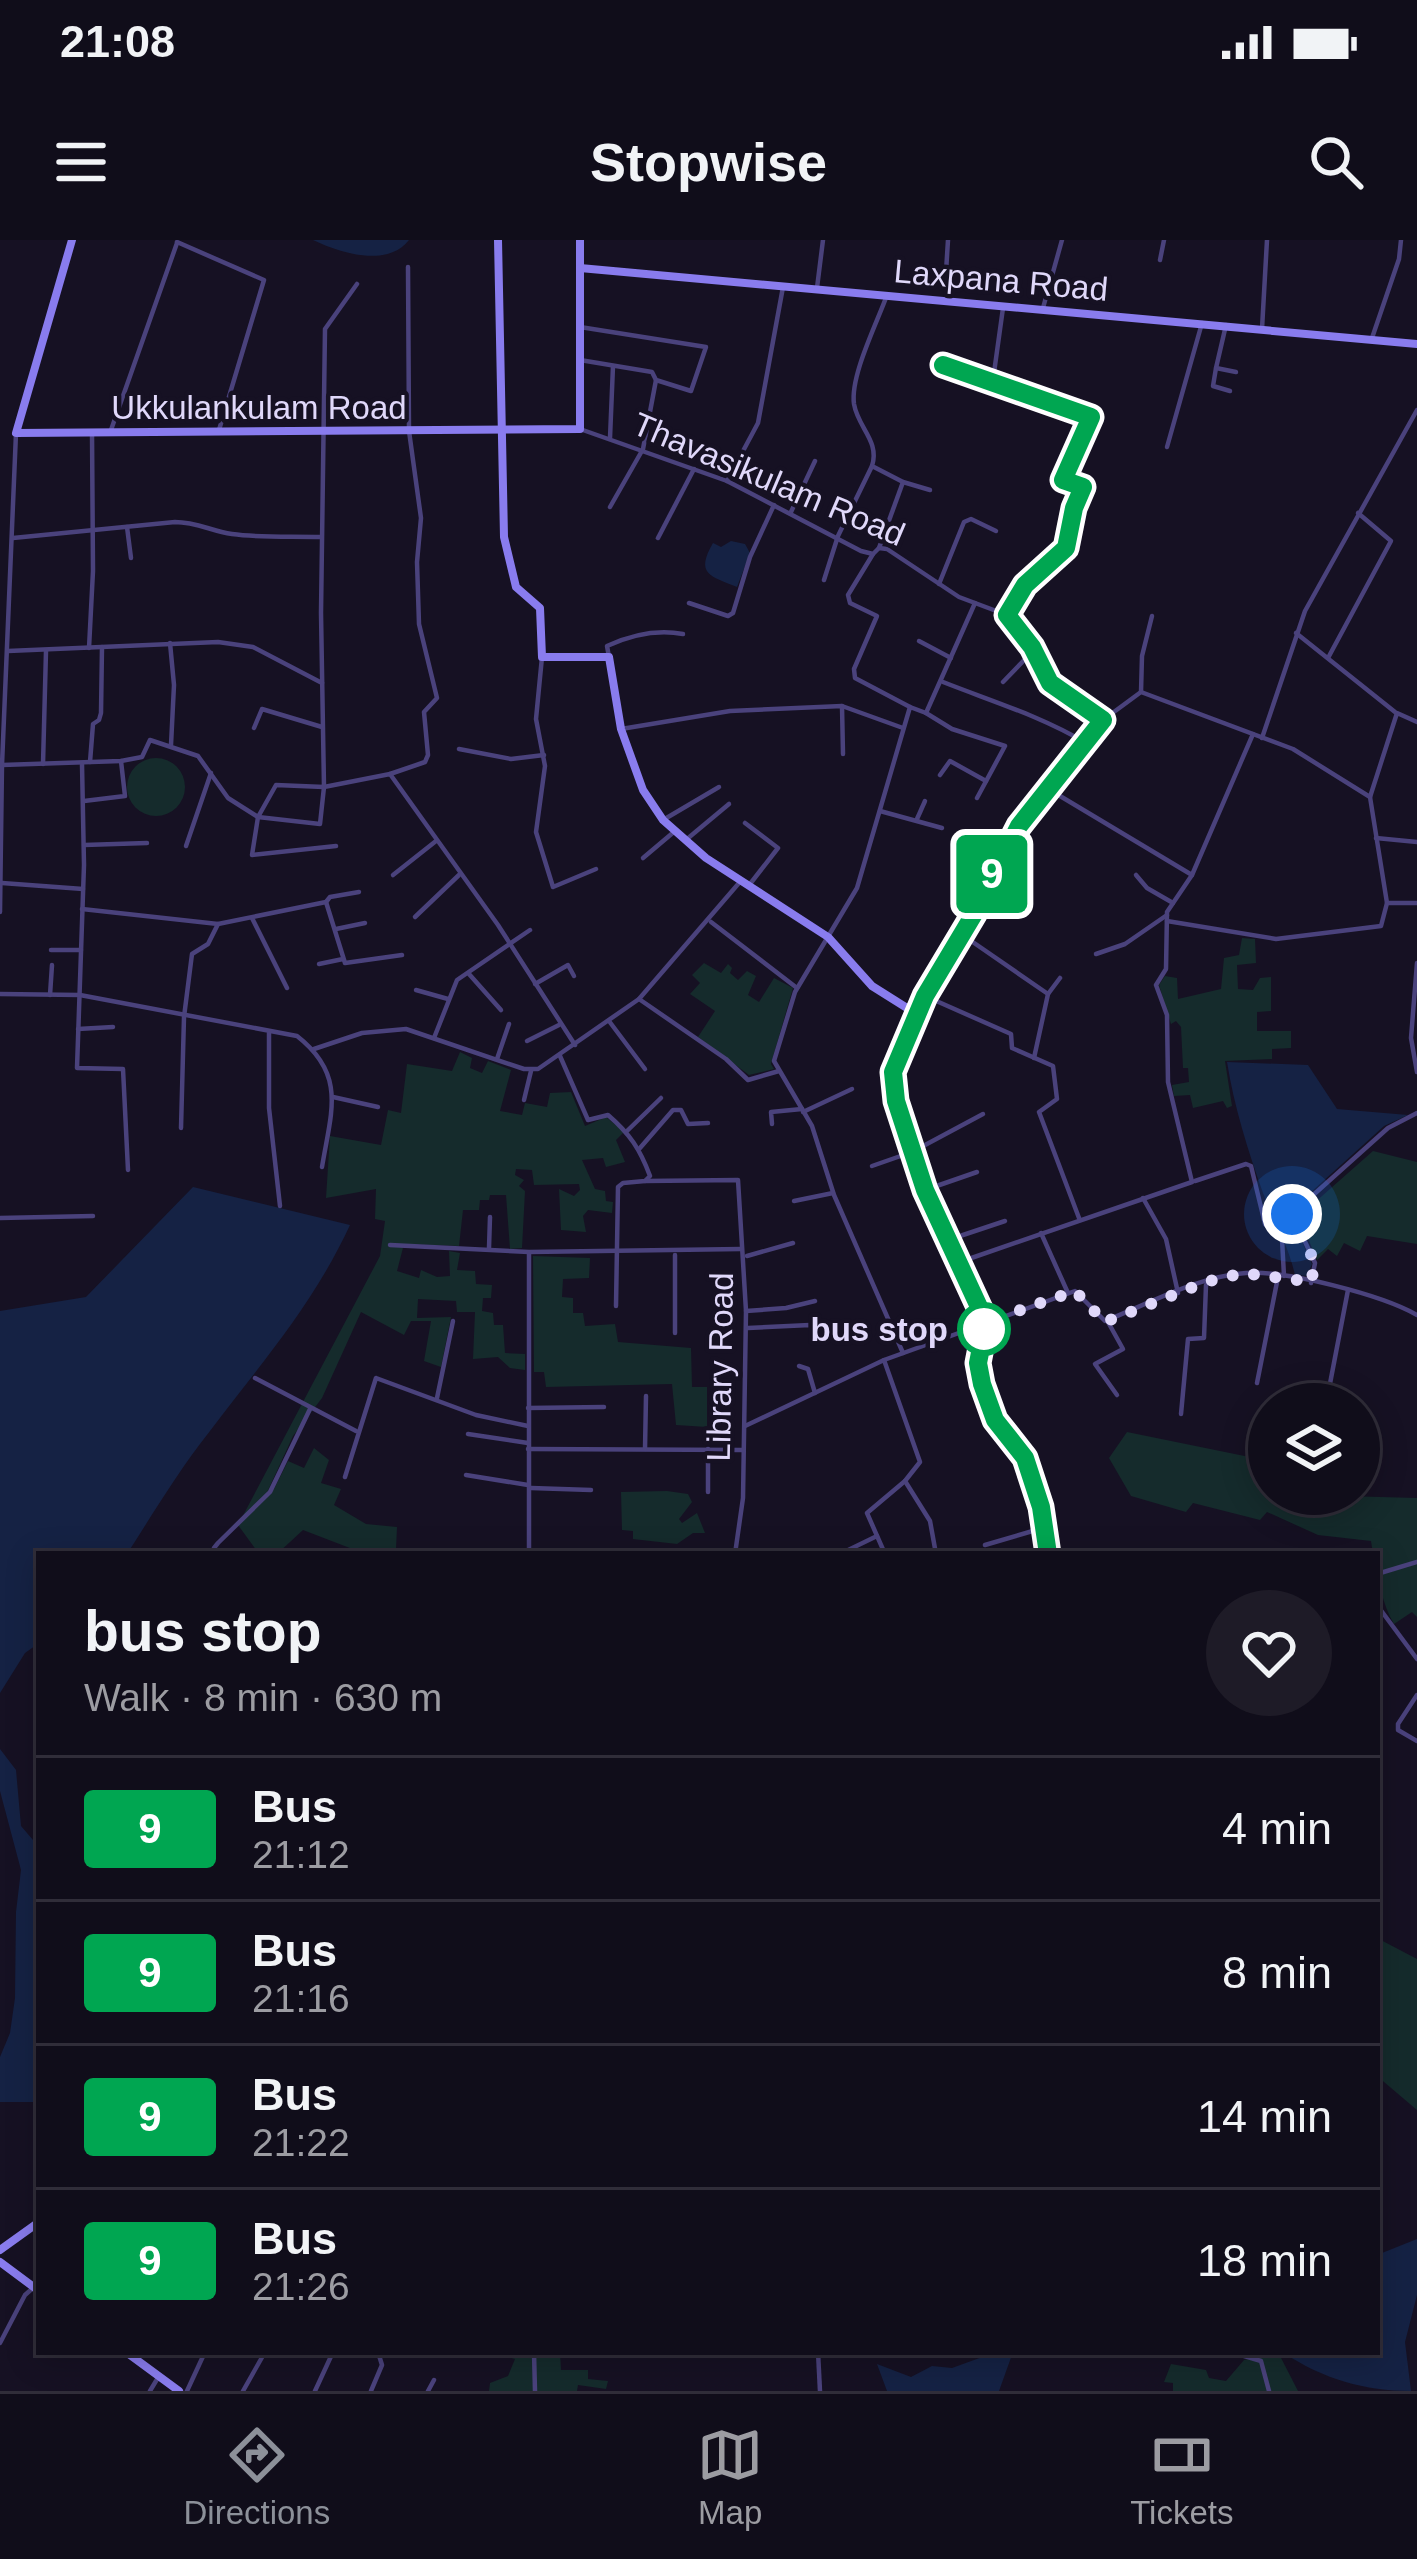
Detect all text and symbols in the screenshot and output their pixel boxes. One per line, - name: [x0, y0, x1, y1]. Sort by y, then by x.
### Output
- text: 21:08: [60, 16, 175, 67]
- icon: menu: [48, 129, 114, 195]
- icon: search: [1303, 129, 1369, 195]
- text: Stopwise: [590, 132, 827, 192]
- street label: Laxpana Road: [892, 252, 1110, 308]
- street label: Ukkulankulam Road: [111, 389, 407, 426]
- street label: Thavasikulam Road: [628, 405, 910, 553]
- line badge: 9: [953, 835, 1031, 913]
- text: 9: [980, 850, 1004, 897]
- your location: [1262, 1184, 1322, 1244]
- street label: Library Road: [700, 1272, 740, 1462]
- marker: bus stop: [959, 1304, 1009, 1354]
- place label: bus stop: [811, 1311, 948, 1348]
- map controls: [1248, 1383, 1380, 1515]
- button: layers: [1248, 1383, 1380, 1515]
- button: heart: [1206, 1590, 1332, 1716]
- text: bus stop: [84, 1599, 322, 1663]
- text: Walk · 8 min · 630 m: [84, 1676, 442, 1719]
- text: Bus: [252, 1781, 337, 1832]
- text: 4 min: [1222, 1803, 1332, 1854]
- text: 9: [138, 1805, 162, 1852]
- text: 21:12: [252, 1833, 350, 1876]
- text: Bus: [252, 1925, 337, 1976]
- text: 8 min: [1222, 1947, 1332, 1998]
- text: 9: [138, 1949, 162, 1996]
- text: 21:16: [252, 1977, 350, 2020]
- text: Bus: [252, 2069, 337, 2120]
- text: 14 min: [1197, 2091, 1332, 2142]
- text: 9: [138, 2093, 162, 2140]
- text: 21:22: [252, 2121, 350, 2164]
- text: Bus: [252, 2213, 337, 2264]
- text: 18 min: [1197, 2235, 1332, 2286]
- text: 9: [138, 2237, 162, 2284]
- text: 21:26: [252, 2265, 350, 2308]
- tab: Directions: [183, 2422, 330, 2532]
- tab: Map: [697, 2422, 763, 2532]
- tab: Tickets: [1130, 2422, 1233, 2532]

